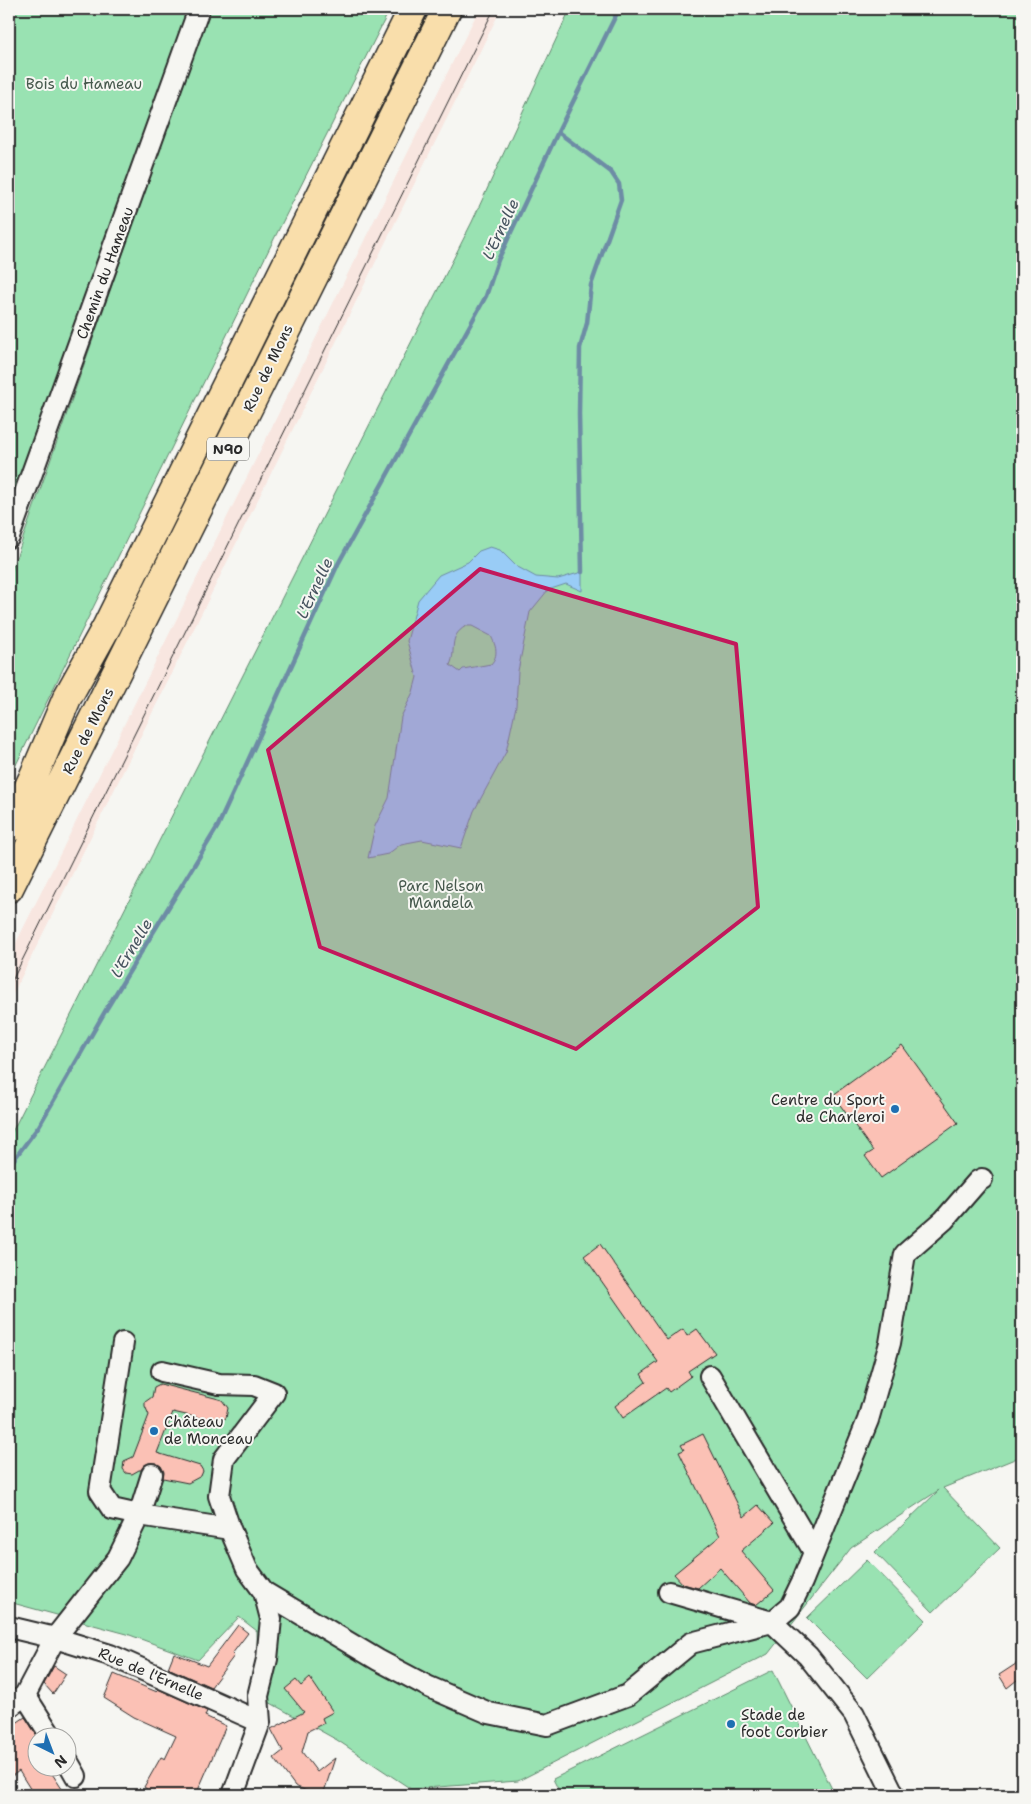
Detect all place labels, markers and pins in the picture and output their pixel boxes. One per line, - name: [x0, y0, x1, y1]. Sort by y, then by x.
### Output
- place label: Centre du Sport de Charleroi: [771, 1090, 885, 1127]
- marker: Centre du Sport de Charleroi: [889, 1103, 901, 1115]
- place label: Château de Monceau: [164, 1412, 253, 1449]
- marker: Château de Monceau: [148, 1425, 160, 1437]
- place label: Stade de foot Corbier: [741, 1705, 828, 1742]
- marker: Stade de foot Corbier: [725, 1718, 737, 1730]

